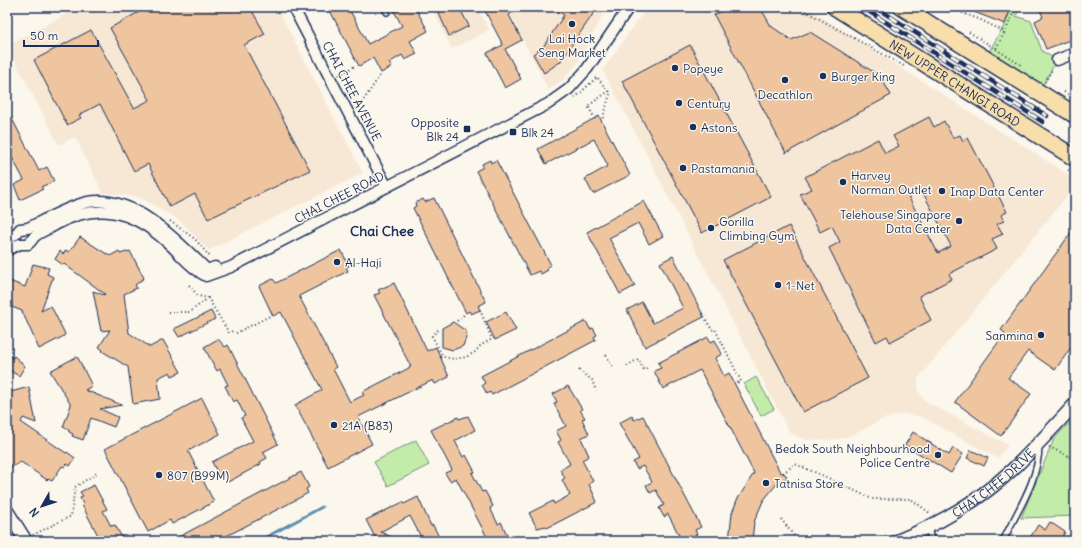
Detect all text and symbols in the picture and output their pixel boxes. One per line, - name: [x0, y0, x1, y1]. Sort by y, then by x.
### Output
- marker: Lai Hock Seng Market: [567, 19, 577, 29]
- scale bar: [24, 22, 98, 48]
- text: 50 m: [30, 28, 59, 43]
- place label: Lai Hock Seng Market: [538, 31, 606, 60]
- street label: NEW UPPER CHANGI ROAD: [887, 36, 1023, 129]
- street label: CHAI CHEE AVENUE: [319, 39, 385, 143]
- place label: Popeye: [683, 61, 723, 76]
- marker: Popeye: [670, 63, 680, 73]
- place label: Burger King: [831, 69, 895, 84]
- marker: Burger King: [818, 71, 828, 81]
- marker: Decathlon: [780, 75, 790, 85]
- place label: Decathlon: [757, 87, 813, 102]
- place label: Century: [687, 96, 731, 111]
- marker: Century: [674, 98, 684, 108]
- place label: Opposite Blk 24: [411, 115, 459, 144]
- place label: Astons: [701, 120, 737, 135]
- marker: Astons: [688, 122, 698, 132]
- marker: Opposite Blk 24: [462, 124, 472, 134]
- place label: Blk 24: [521, 125, 554, 140]
- marker: Blk 24: [508, 127, 518, 137]
- place label: Pastamania: [691, 161, 755, 176]
- marker: Pastamania: [678, 163, 688, 173]
- street label: CHAI CHEE ROAD: [292, 168, 386, 226]
- place label: Harvey Norman Outlet: [851, 168, 932, 197]
- marker: Harvey Norman Outlet: [838, 177, 848, 187]
- place label: Inap Data Center: [950, 184, 1044, 199]
- marker: Inap Data Center: [937, 186, 947, 196]
- place label: Telehouse Singapore Data Center: [840, 207, 951, 236]
- place label: Gorilla Climbing Gym: [719, 214, 795, 243]
- marker: Telehouse Singapore Data Center: [954, 216, 964, 226]
- district label: Chai Chee: [350, 222, 415, 240]
- marker: Gorilla Climbing Gym: [706, 223, 716, 233]
- place label: Al-Haji: [345, 255, 381, 270]
- marker: Al-Haji: [332, 257, 342, 267]
- place label: 1-Net: [786, 278, 815, 293]
- marker: 1-Net: [773, 280, 783, 290]
- place label: Sanmina: [986, 328, 1033, 343]
- marker: Sanmina: [1036, 330, 1046, 340]
- place label: 21A (B83): [342, 418, 393, 433]
- marker: 21A (B83): [329, 420, 339, 430]
- place label: Bedok South Neighbourhood Police Centre: [775, 441, 930, 470]
- street label: CHAI CHEE DRIVE: [949, 445, 1037, 520]
- marker: Bedok South Neighbourhood Police Centre: [933, 450, 943, 460]
- place label: 807 (B99M): [167, 468, 229, 483]
- marker: 807 (B99M): [154, 470, 164, 480]
- place label: Tatnisa Store: [774, 476, 843, 491]
- marker: Tatnisa Store: [761, 478, 771, 488]
- north arrow: [22, 486, 62, 526]
- text: N: [26, 505, 42, 520]

